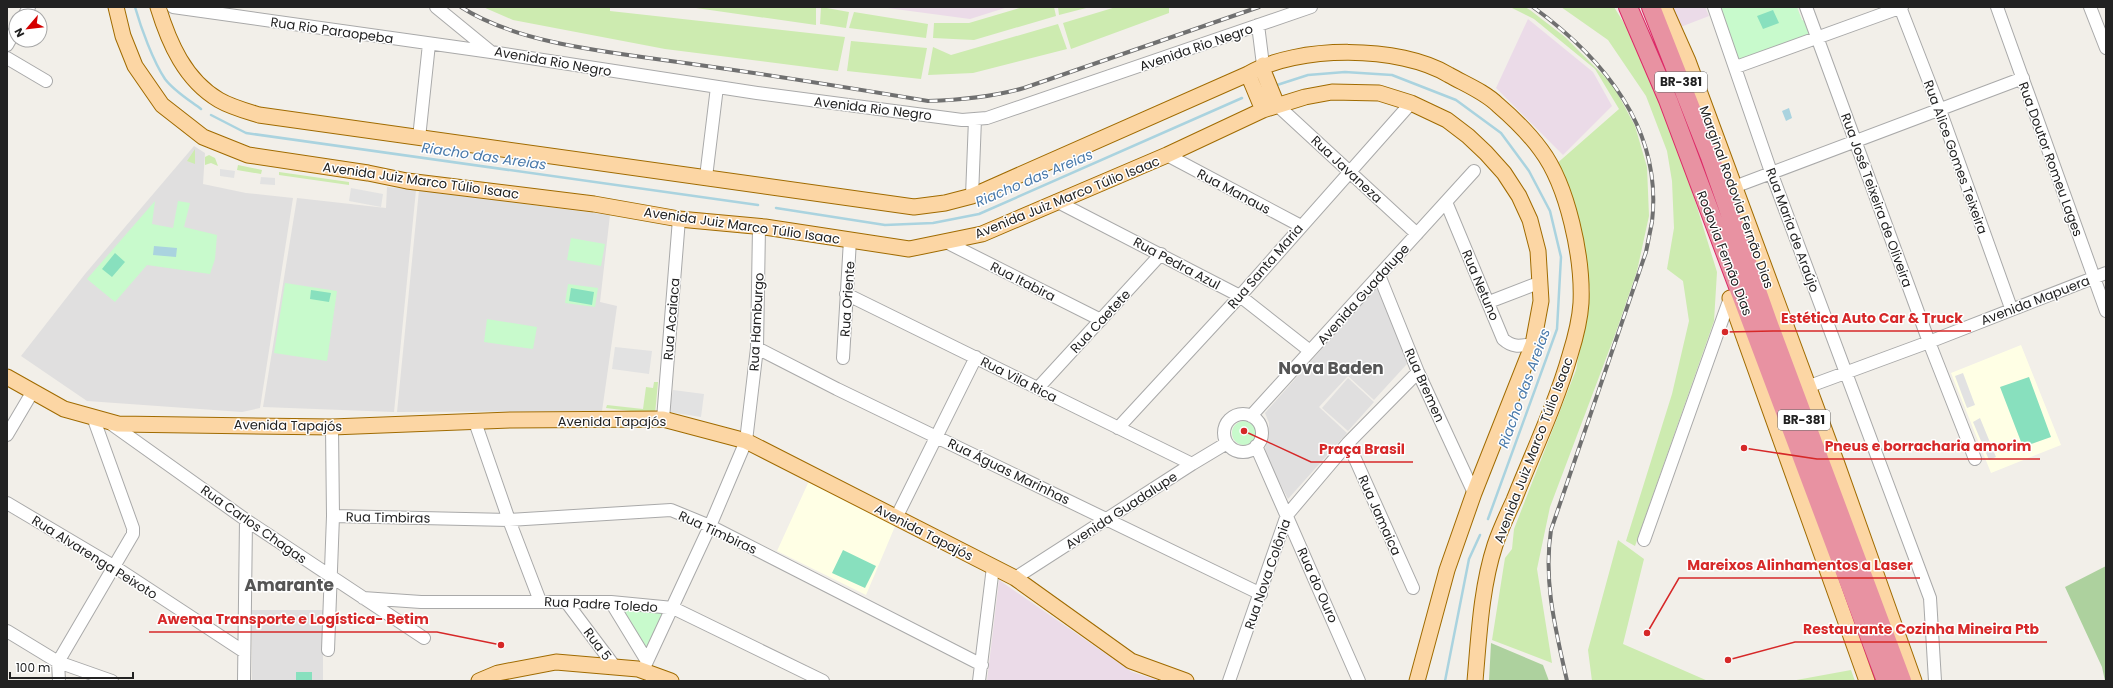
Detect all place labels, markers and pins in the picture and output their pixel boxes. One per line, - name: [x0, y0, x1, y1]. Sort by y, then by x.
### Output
- callout: Estética Auto Car & Truck: [1773, 305, 1971, 331]
- callout: Pneus e borracharia amorim: [1817, 433, 2040, 459]
- callout: Praça Brasil: [1311, 436, 1413, 462]
- callout: Mareixos Alinhamentos a Laser: [1679, 552, 1920, 578]
- callout: Awema Transporte e Logística- Betim: [149, 606, 437, 632]
- callout: Restaurante Cozinha Mineira Ptb: [1795, 616, 2047, 642]

